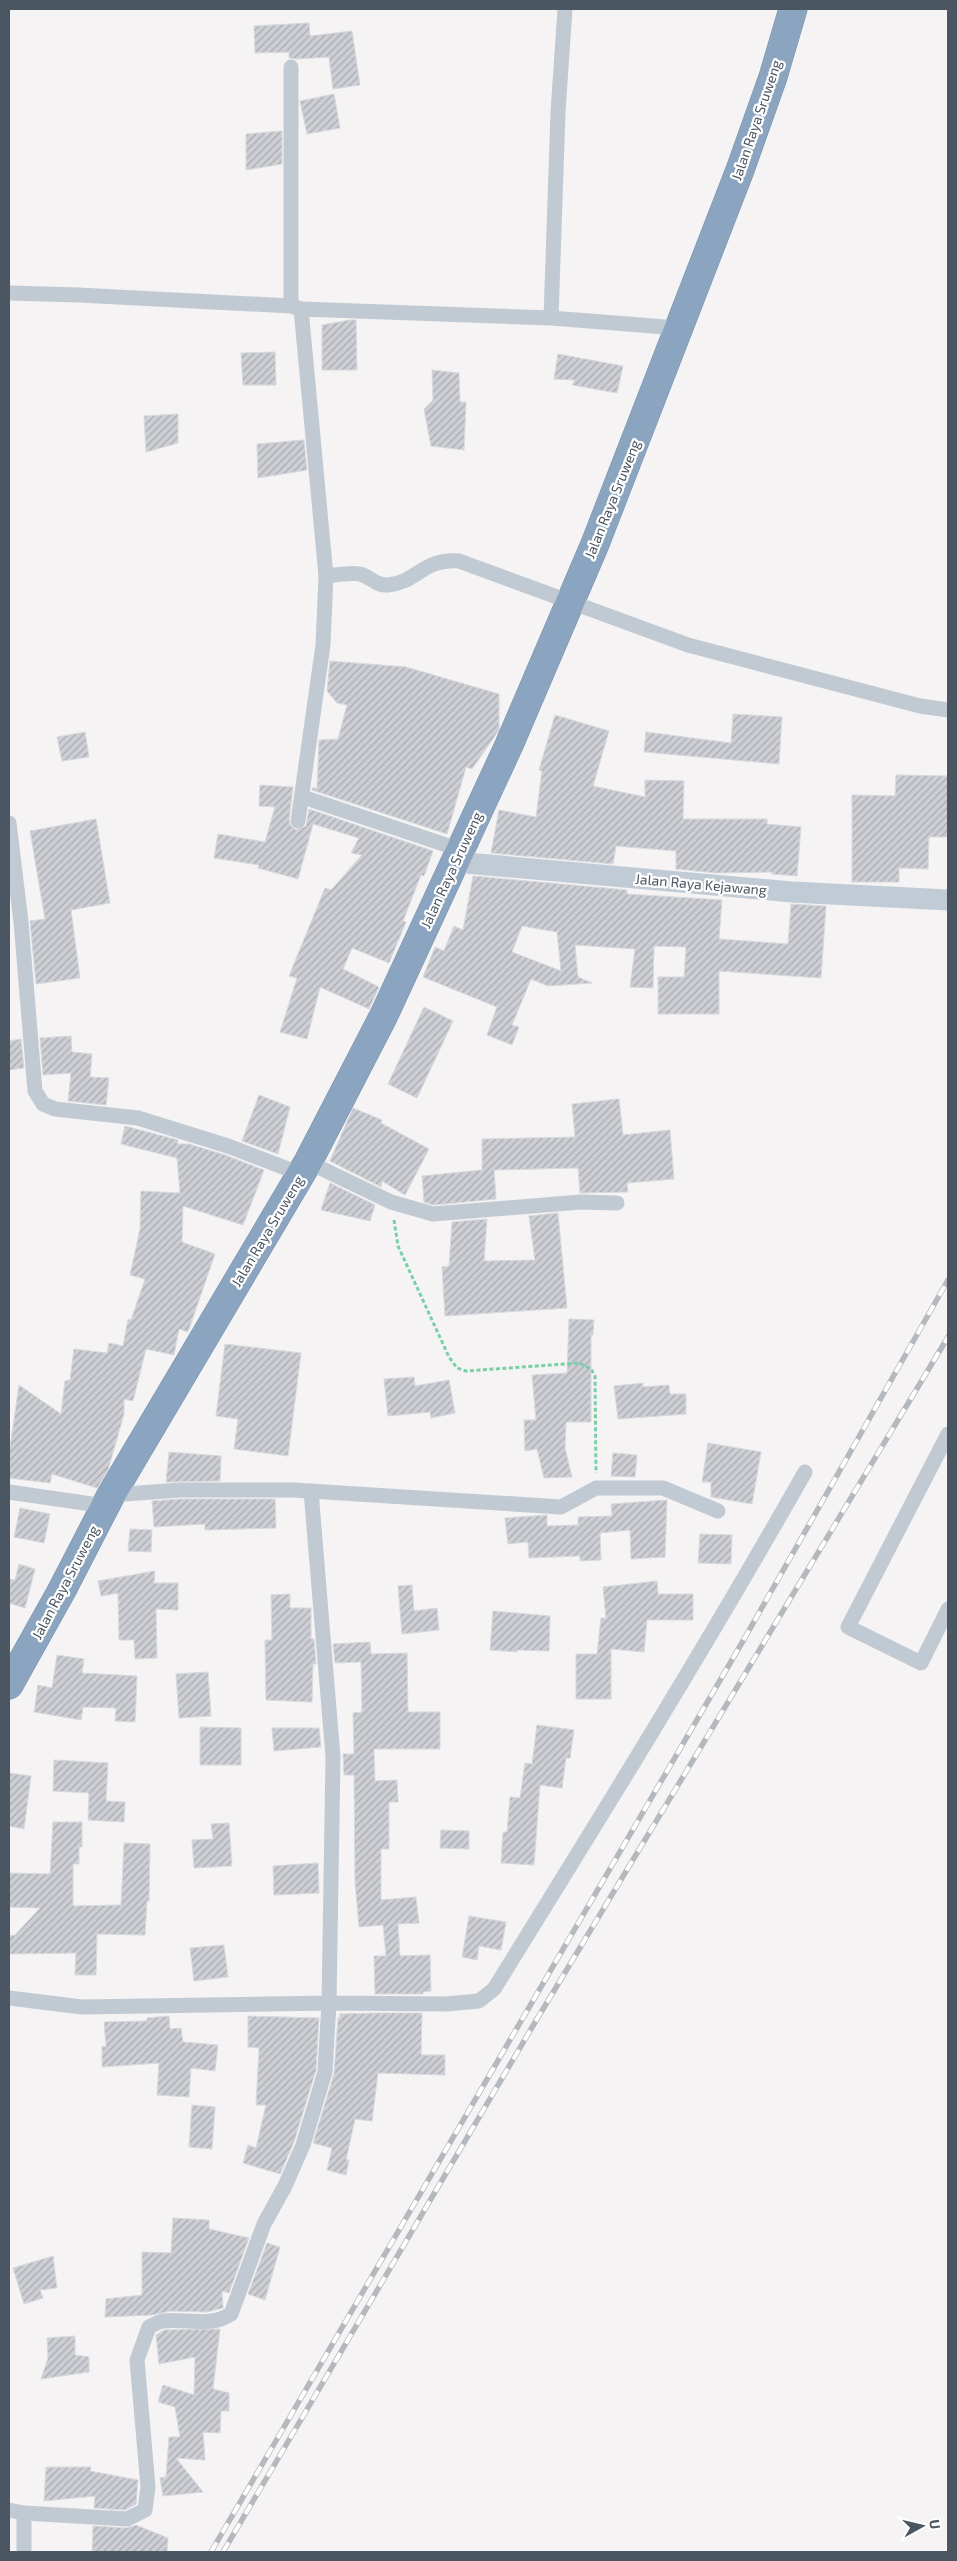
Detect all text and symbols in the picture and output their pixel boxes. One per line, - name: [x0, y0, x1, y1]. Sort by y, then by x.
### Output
- street label: Jalan Raya Sruweng: [727, 57, 785, 183]
- street label: Jalan Raya Sruweng: [580, 437, 644, 561]
- street label: Jalan Raya Sruweng: [417, 809, 485, 931]
- street label: Jalan Raya Kejawang: [635, 870, 768, 898]
- street label: Jalan Raya Sruweng: [227, 1172, 307, 1290]
- street label: Jalan Raya Sruweng: [28, 1522, 102, 1642]
- north arrow: [897, 2501, 947, 2551]
- text: U: [926, 2518, 944, 2530]

